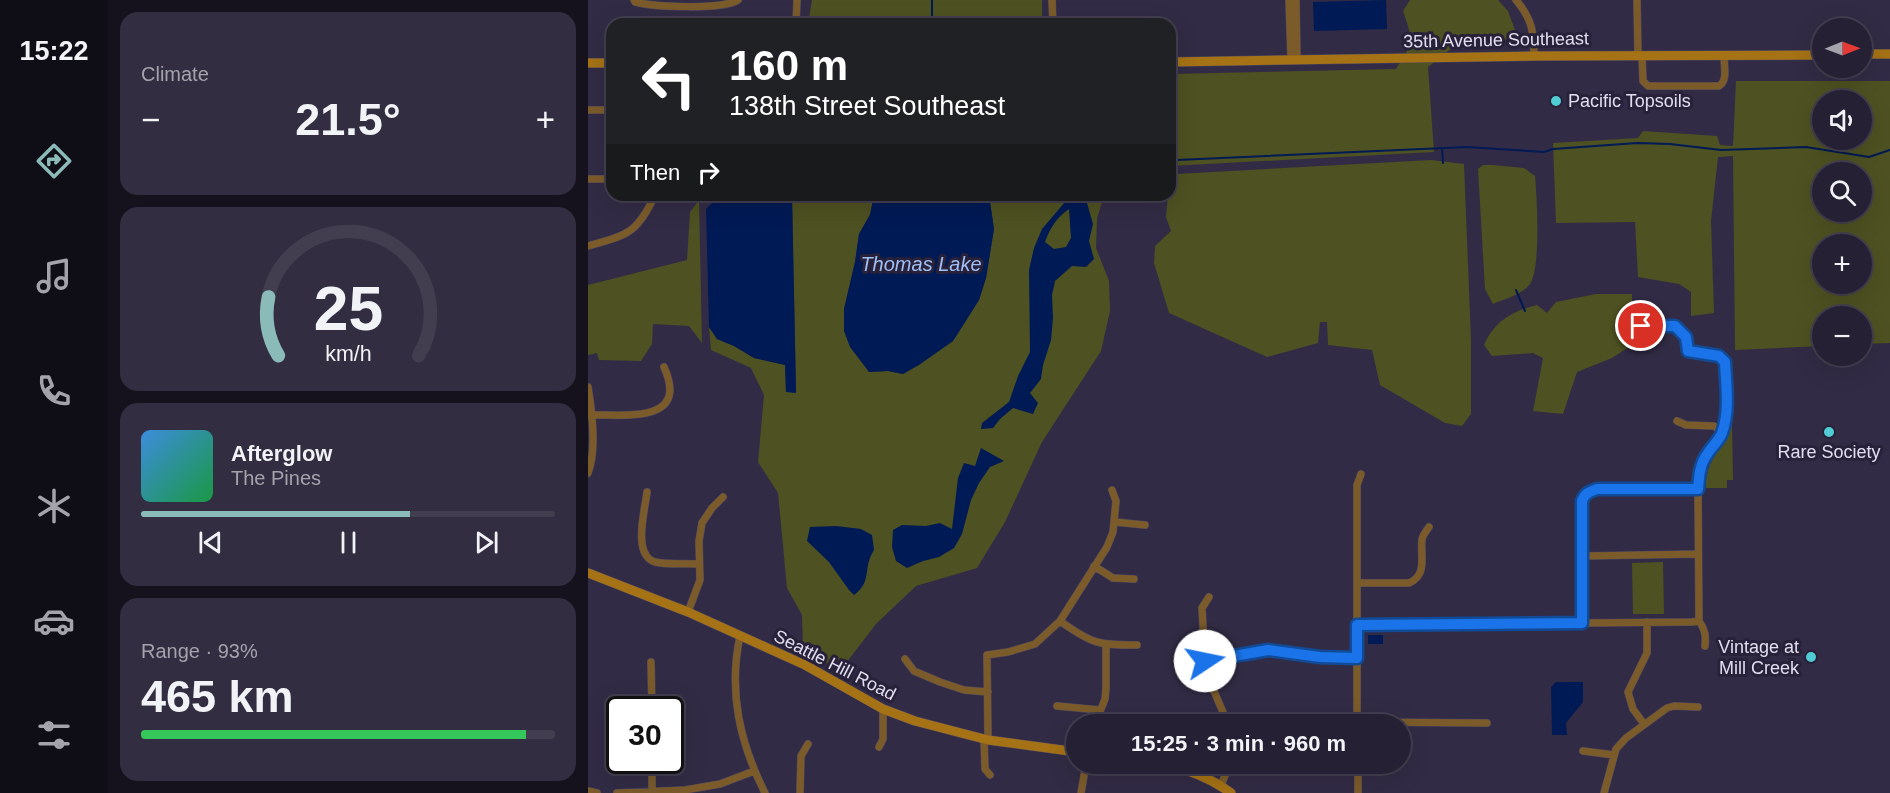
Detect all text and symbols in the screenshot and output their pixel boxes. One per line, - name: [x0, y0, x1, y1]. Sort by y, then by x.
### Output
- north arrow: [1812, 18, 1872, 78]
- map controls: [1812, 18, 1872, 366]
- street label: 35th Avenue Southeast: [1403, 28, 1589, 52]
- text: 15:22: [19, 36, 89, 66]
- icon: left: [630, 42, 708, 120]
- text: 160 m: [729, 42, 848, 89]
- text: Climate: [141, 63, 209, 85]
- button: sound: [1812, 90, 1872, 150]
- text: 138th Street Southeast: [729, 91, 1005, 121]
- place label: Pacific Topsoils: [1568, 91, 1691, 111]
- text: 21.5°: [295, 94, 401, 145]
- marker: Pacific Topsoils: [1549, 94, 1563, 108]
- text: −: [141, 101, 160, 138]
- text: +: [536, 101, 555, 138]
- icon: directions: [33, 140, 75, 182]
- icon: right: [692, 156, 725, 189]
- text: Then: [630, 160, 680, 185]
- button: search: [1812, 162, 1872, 222]
- button: +: [1812, 234, 1872, 294]
- water label: Thomas Lake: [860, 253, 982, 275]
- icon: music: [33, 255, 75, 297]
- text: 25: [313, 274, 383, 343]
- pin: [1615, 300, 1666, 351]
- button: −: [1812, 306, 1872, 366]
- icon: arrive: [1624, 309, 1657, 342]
- text: km/h: [325, 342, 371, 366]
- icon: phone: [33, 370, 75, 412]
- marker: Rare Society: [1822, 425, 1836, 439]
- text: Afterglow: [231, 441, 332, 466]
- place label: Rare Society: [1777, 442, 1881, 462]
- text: The Pines: [231, 467, 321, 489]
- icon: climate: [33, 485, 75, 527]
- icon: previous: [194, 526, 227, 559]
- icon: pause: [332, 526, 365, 559]
- icon: next: [470, 526, 503, 559]
- icon: car: [33, 600, 75, 642]
- street label: Seattle Hill Road: [771, 626, 899, 704]
- position arrow: [1173, 629, 1237, 693]
- place label: Vintage at Mill Creek: [1718, 637, 1800, 678]
- text: Range · 93%: [141, 640, 258, 662]
- marker: Vintage at Mill Creek: [1804, 650, 1818, 664]
- text: 465 km: [141, 671, 294, 722]
- speed limit sign: 30: [606, 696, 684, 774]
- icon: filters: [33, 714, 75, 756]
- text: 15:25 · 3 min · 960 m: [1131, 731, 1346, 756]

